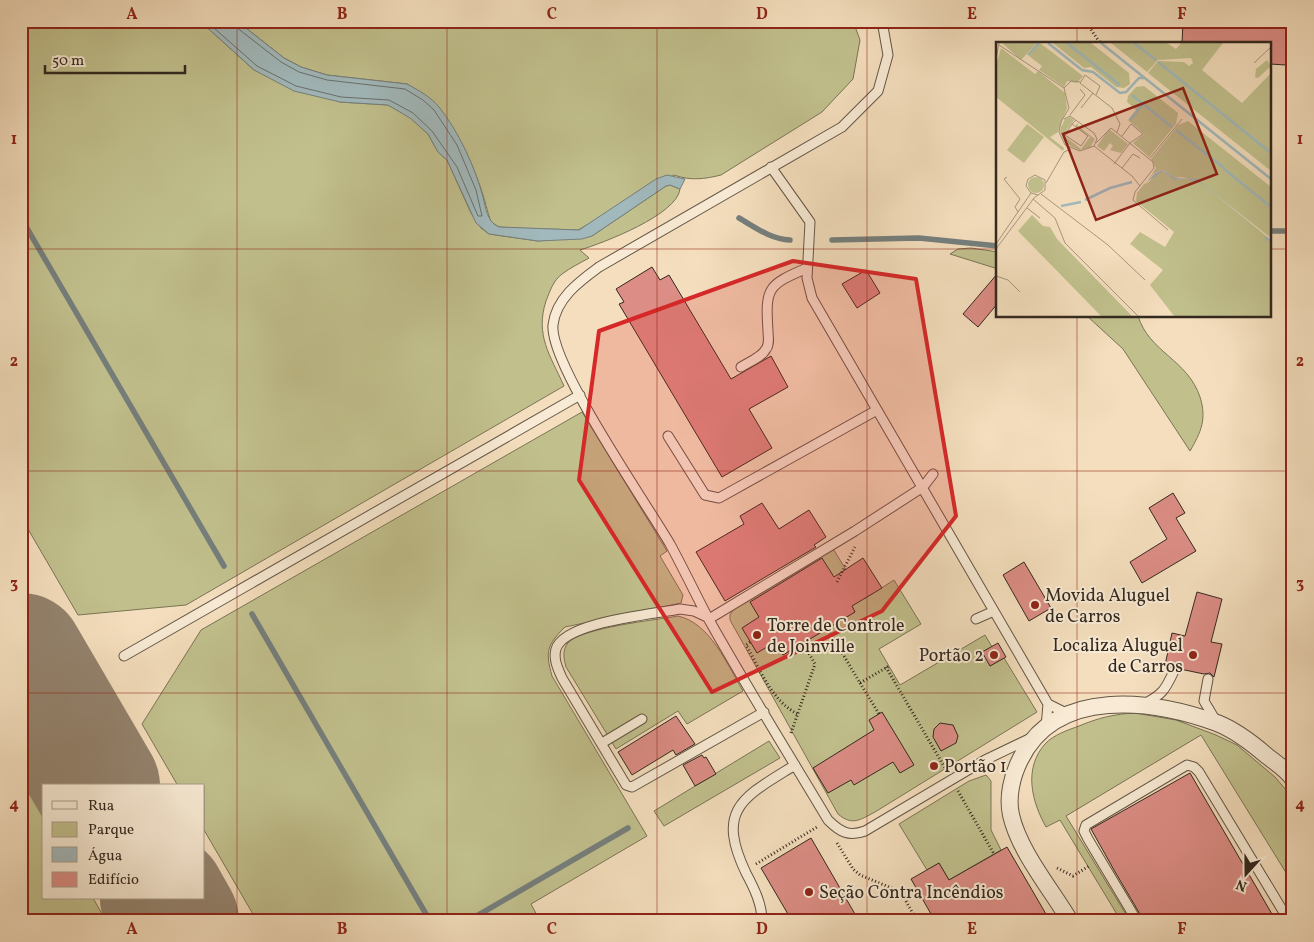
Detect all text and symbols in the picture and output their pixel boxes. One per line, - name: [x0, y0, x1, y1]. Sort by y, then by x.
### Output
- text: A: [126, 4, 138, 26]
- text: B: [337, 4, 348, 26]
- text: C: [547, 4, 557, 26]
- text: D: [756, 4, 768, 26]
- text: E: [967, 4, 977, 26]
- text: F: [1177, 4, 1187, 26]
- scale bar: [45, 42, 185, 74]
- inset map: [996, 42, 1272, 318]
- text: 50 m: [52, 51, 84, 72]
- text: 1: [11, 129, 17, 151]
- text: 1: [1297, 129, 1303, 151]
- text: 2: [10, 351, 18, 373]
- text: 2: [1296, 351, 1304, 373]
- text: 3: [10, 573, 18, 595]
- text: 3: [1296, 573, 1304, 595]
- place label: Movida Aluguel de Carros: [1045, 584, 1170, 630]
- marker: Movida Aluguel de Carros: [1029, 599, 1041, 611]
- place label: Torre de Controle de Joinville: [767, 614, 905, 660]
- marker: Torre de Controle de Joinville: [751, 629, 763, 641]
- place label: Localiza Aluguel de Carros: [1052, 634, 1183, 680]
- place label: Portão 2: [919, 644, 984, 669]
- marker: Portão 2: [988, 649, 1000, 661]
- marker: Localiza Aluguel de Carros: [1187, 649, 1199, 661]
- place label: Portão 1: [944, 755, 1007, 780]
- marker: Portão 1: [928, 760, 940, 772]
- legend: [42, 784, 205, 900]
- text: 4: [9, 794, 19, 816]
- text: 4: [1295, 794, 1305, 816]
- text: Rua: [88, 796, 114, 817]
- text: Parque: [88, 820, 134, 841]
- text: Água: [88, 846, 122, 867]
- north arrow: [1222, 850, 1272, 900]
- text: Edifício: [88, 870, 139, 891]
- text: N: [1234, 874, 1250, 895]
- place label: Seção Contra Incêndios: [819, 881, 1003, 906]
- marker: Seção Contra Incêndios: [803, 886, 815, 898]
- text: A: [126, 919, 138, 941]
- text: B: [337, 919, 348, 941]
- text: C: [547, 919, 557, 941]
- text: D: [756, 919, 768, 941]
- text: E: [967, 919, 977, 941]
- text: F: [1177, 919, 1187, 941]

